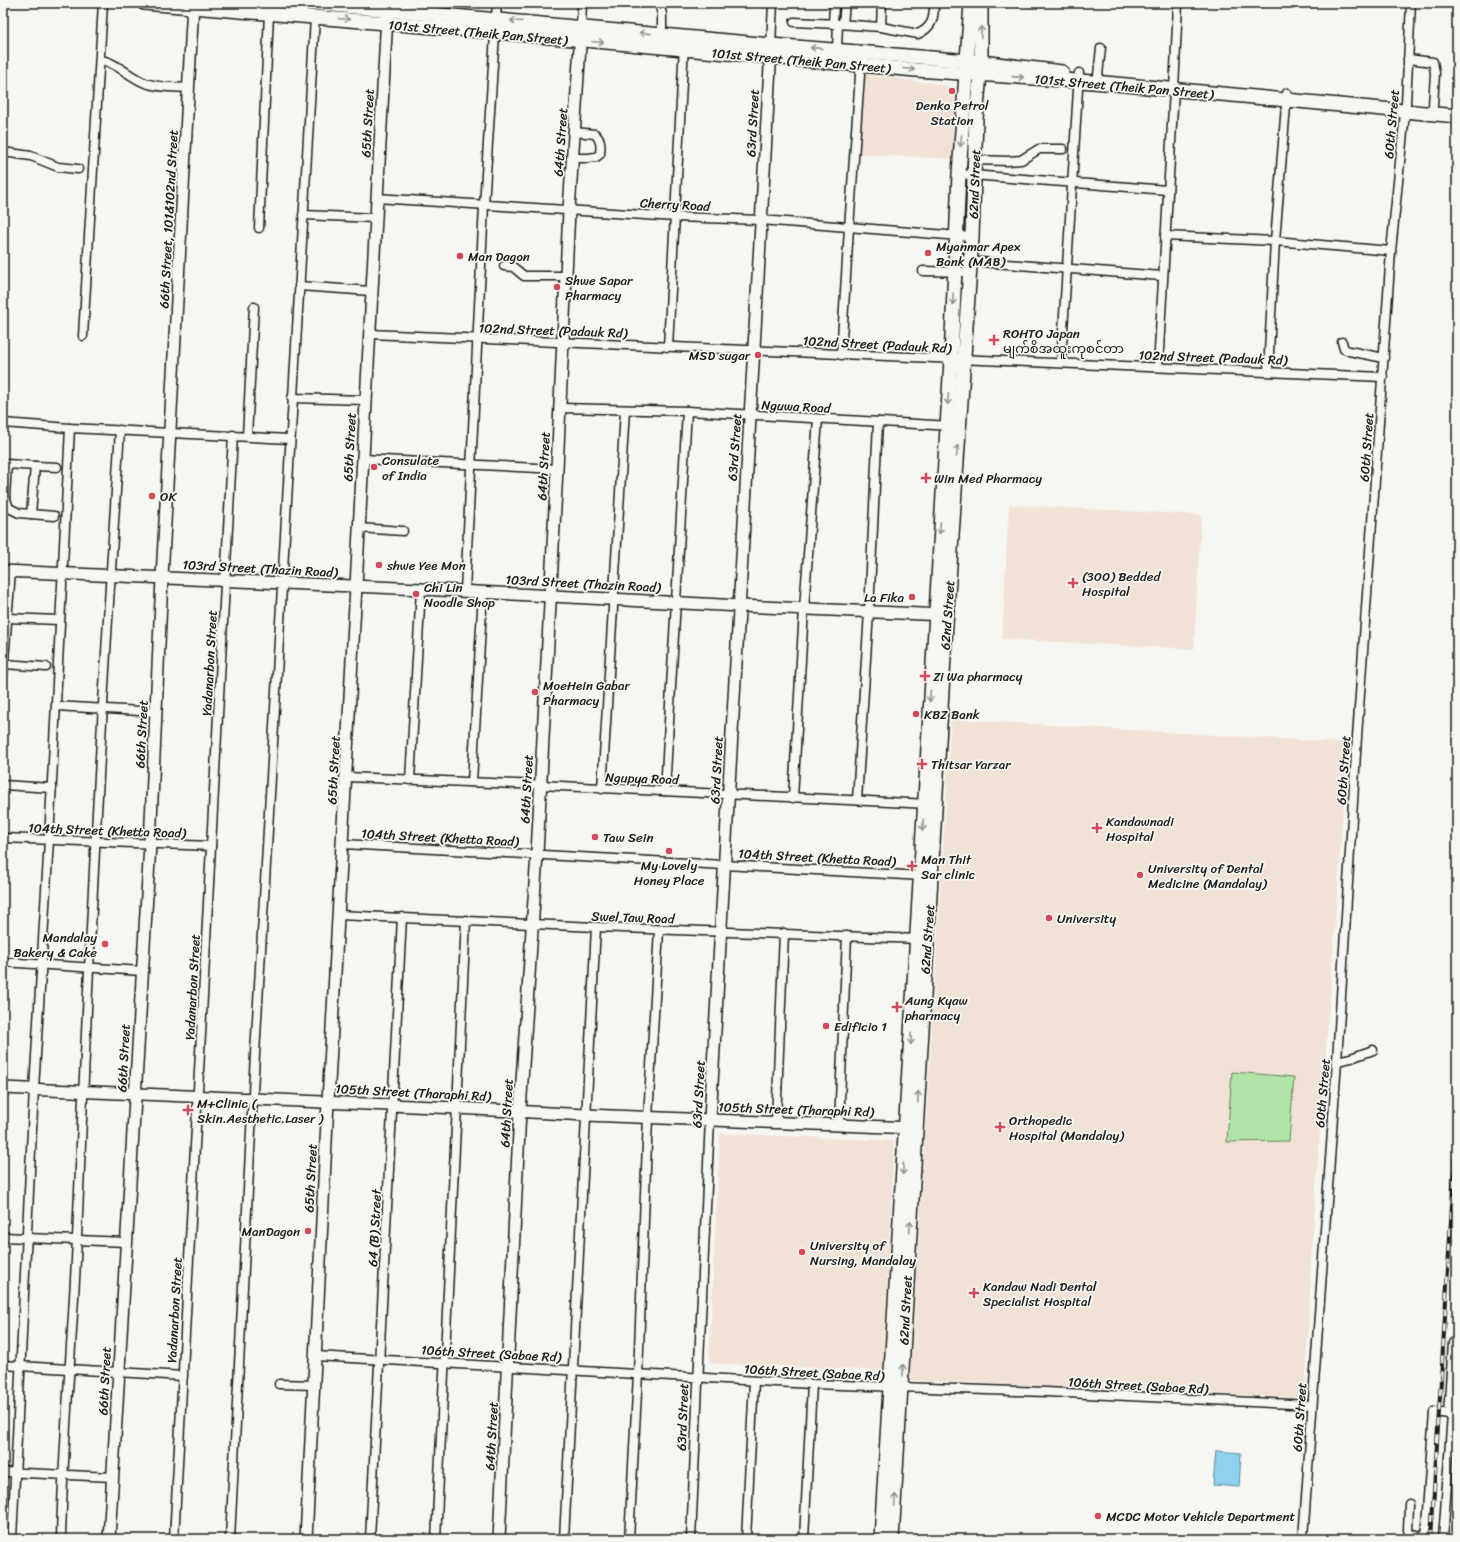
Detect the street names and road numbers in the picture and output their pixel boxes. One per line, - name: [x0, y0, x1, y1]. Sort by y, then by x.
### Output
- street label: 101st Street (Theik Pan Street): [387, 13, 570, 52]
- street label: 101st Street (Theik Pan Street): [710, 41, 893, 80]
- street label: 101st Street (Theik Pan Street): [1033, 67, 1216, 106]
- street label: 65th Street: [354, 88, 381, 158]
- street label: 63rd Street: [739, 88, 766, 158]
- street label: 60th Street: [1377, 88, 1406, 160]
- street label: 64th Street: [547, 106, 574, 177]
- street label: 66th Street, 101&102nd Street: [152, 129, 185, 309]
- street label: 62nd Street: [962, 148, 987, 219]
- street label: Cherry Road: [639, 191, 712, 218]
- street label: 102nd Street (Padauk Rd): [478, 316, 629, 345]
- street label: 102nd Street (Padauk Rd): [802, 329, 953, 360]
- street label: 102nd Street (Padauk Rd): [1138, 343, 1289, 372]
- street label: Nguwa Road: [761, 393, 832, 420]
- street label: 60th Street: [1353, 411, 1380, 482]
- street label: 65th Street: [336, 412, 363, 482]
- street label: 63rd Street: [721, 412, 748, 482]
- street label: 64th Street: [530, 431, 557, 501]
- street label: 103rd Street (Thazin Road): [182, 553, 340, 584]
- street label: 103rd Street (Thazin Road): [505, 568, 663, 599]
- street label: 62nd Street: [934, 579, 961, 651]
- street label: Yadanarbon Street: [195, 609, 224, 717]
- street label: 66th Street: [128, 699, 155, 769]
- street label: 60th Street: [1330, 734, 1357, 805]
- street label: 65th Street: [320, 735, 347, 805]
- street label: 63rd Street: [703, 735, 730, 805]
- street label: 64th Street: [513, 754, 540, 824]
- street label: Ngupya Road: [605, 766, 680, 791]
- street label: 104th Street (Khetta Road): [28, 816, 188, 845]
- street label: 104th Street (Khetta Road): [361, 822, 521, 853]
- street label: 104th Street (Khetta Road): [738, 842, 898, 873]
- street label: 62nd Street: [914, 903, 941, 975]
- street label: Swel Taw Road: [591, 905, 676, 930]
- street label: Yadanarbon Street: [178, 933, 207, 1041]
- street label: 66th Street: [110, 1023, 137, 1093]
- street label: 60th Street: [1308, 1057, 1337, 1129]
- street label: 63rd Street: [685, 1059, 712, 1129]
- street label: 105th Street (Tharaphi Rd): [335, 1077, 493, 1108]
- street label: 64th Street: [493, 1078, 520, 1148]
- street label: 105th Street (Tharaphi Rd): [718, 1095, 876, 1124]
- street label: 65th Street: [297, 1143, 324, 1213]
- street label: 64 (B) Street: [361, 1188, 388, 1267]
- street label: Yadanarbon Street: [160, 1256, 189, 1364]
- street label: 62nd Street: [892, 1274, 919, 1346]
- street label: 106th Street (Sabae Rd): [420, 1338, 563, 1369]
- street label: 66th Street: [91, 1346, 118, 1416]
- street label: 106th Street (Sabae Rd): [743, 1357, 886, 1388]
- street label: 106th Street (Sabae Rd): [1067, 1370, 1210, 1401]
- street label: 60th Street: [1286, 1381, 1313, 1452]
- street label: 63rd Street: [670, 1382, 695, 1451]
- street label: 64th Street: [478, 1401, 505, 1471]

